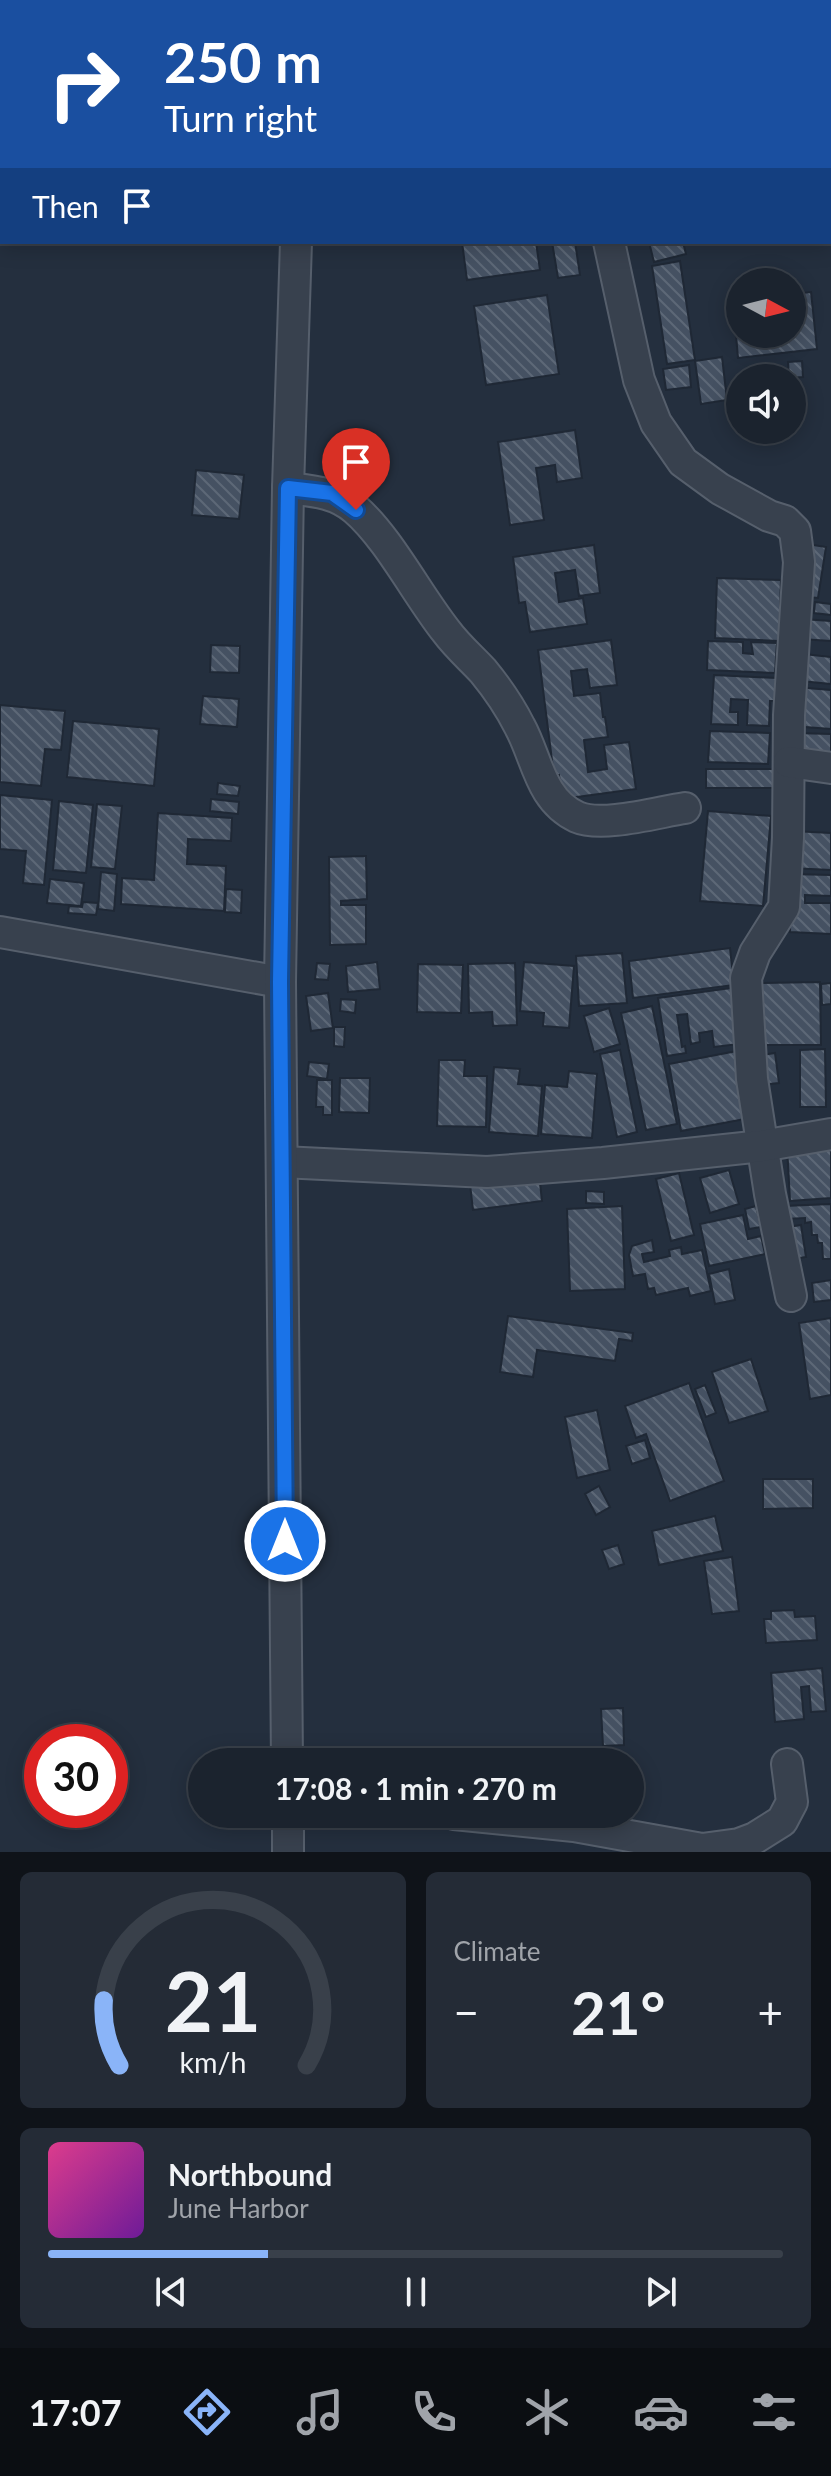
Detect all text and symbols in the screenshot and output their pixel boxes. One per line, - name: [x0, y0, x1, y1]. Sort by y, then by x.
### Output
- text: 250 m: [164, 28, 322, 95]
- icon: right: [32, 32, 136, 136]
- text: Turn right: [164, 96, 317, 140]
- icon: arrive: [115, 184, 159, 228]
- text: Then: [32, 188, 99, 224]
- north arrow: [726, 268, 806, 348]
- map controls: [726, 268, 806, 444]
- button: sound: [726, 364, 806, 444]
- pin: [322, 428, 390, 510]
- icon: arrive: [334, 440, 378, 484]
- position arrow: [243, 1499, 327, 1583]
- speed limit sign: 30: [24, 1724, 128, 1828]
- text: 17:08 · 1 min · 270 m: [275, 1770, 557, 1806]
- text: Climate: [454, 1935, 540, 1967]
- text: 21: [165, 1950, 261, 2050]
- text: 21°: [571, 1976, 666, 2048]
- text: −: [454, 1986, 479, 2038]
- text: +: [757, 1986, 783, 2038]
- text: km/h: [179, 2045, 246, 2079]
- text: Northbound: [168, 2156, 332, 2192]
- text: June Harbor: [168, 2192, 309, 2224]
- icon: previous: [149, 2270, 193, 2314]
- icon: pause: [394, 2270, 438, 2314]
- icon: next: [639, 2270, 683, 2314]
- icon: directions: [179, 2384, 235, 2440]
- icon: music: [292, 2384, 348, 2440]
- icon: phone: [406, 2384, 462, 2440]
- icon: climate: [519, 2384, 575, 2440]
- icon: car: [633, 2384, 689, 2440]
- icon: filters: [746, 2384, 802, 2440]
- text: 17:07: [29, 2390, 122, 2434]

